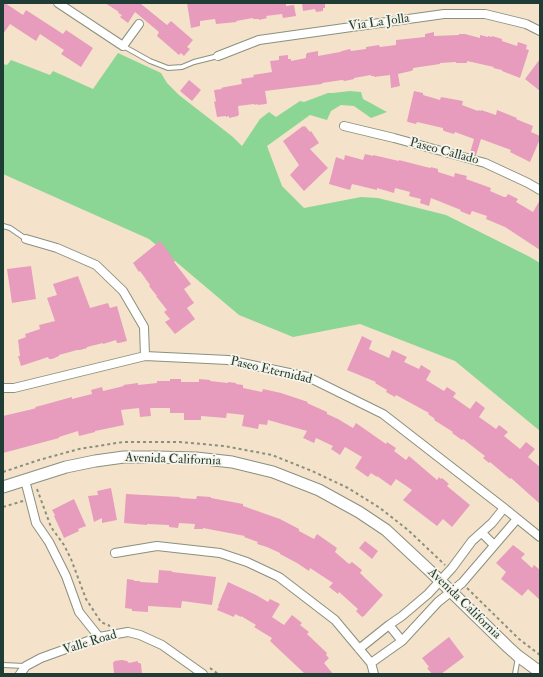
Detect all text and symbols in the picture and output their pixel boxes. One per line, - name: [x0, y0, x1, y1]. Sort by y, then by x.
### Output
- street label: Via La Jolla: [348, 11, 410, 35]
- street label: Paseo Callado: [408, 135, 480, 169]
- street label: Paseo Eternidad: [229, 354, 313, 388]
- street label: Avenida California: [125, 451, 221, 469]
- street label: Avenida California: [424, 565, 504, 643]
- street label: Valle Road: [61, 627, 119, 659]

